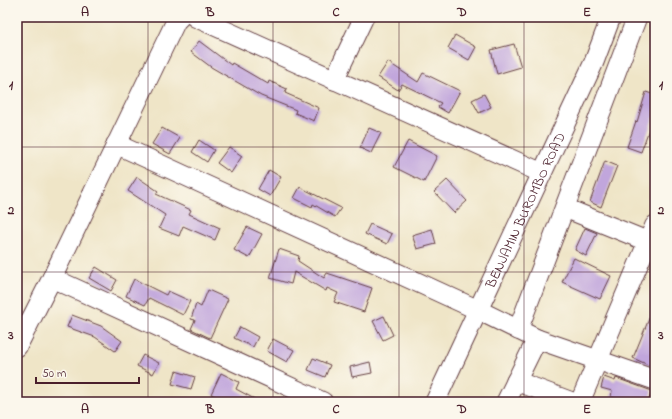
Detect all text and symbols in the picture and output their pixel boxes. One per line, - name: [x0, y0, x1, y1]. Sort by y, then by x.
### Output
- text: A: [81, 3, 89, 22]
- text: B: [205, 3, 215, 22]
- text: C: [332, 3, 340, 22]
- text: D: [456, 3, 467, 22]
- text: E: [583, 3, 591, 22]
- text: 1: [9, 76, 14, 95]
- text: 1: [659, 76, 664, 95]
- street label: BENJAMIN BUROMBO ROAD: [480, 129, 572, 293]
- text: 2: [7, 201, 15, 220]
- text: 2: [657, 201, 665, 220]
- text: 3: [7, 326, 14, 345]
- text: 3: [657, 326, 664, 345]
- scale bar: [36, 359, 139, 385]
- text: 50 m: [42, 365, 66, 383]
- text: A: [81, 400, 89, 419]
- text: B: [205, 400, 215, 419]
- text: C: [332, 400, 340, 419]
- text: D: [456, 400, 467, 419]
- text: E: [583, 400, 591, 419]

